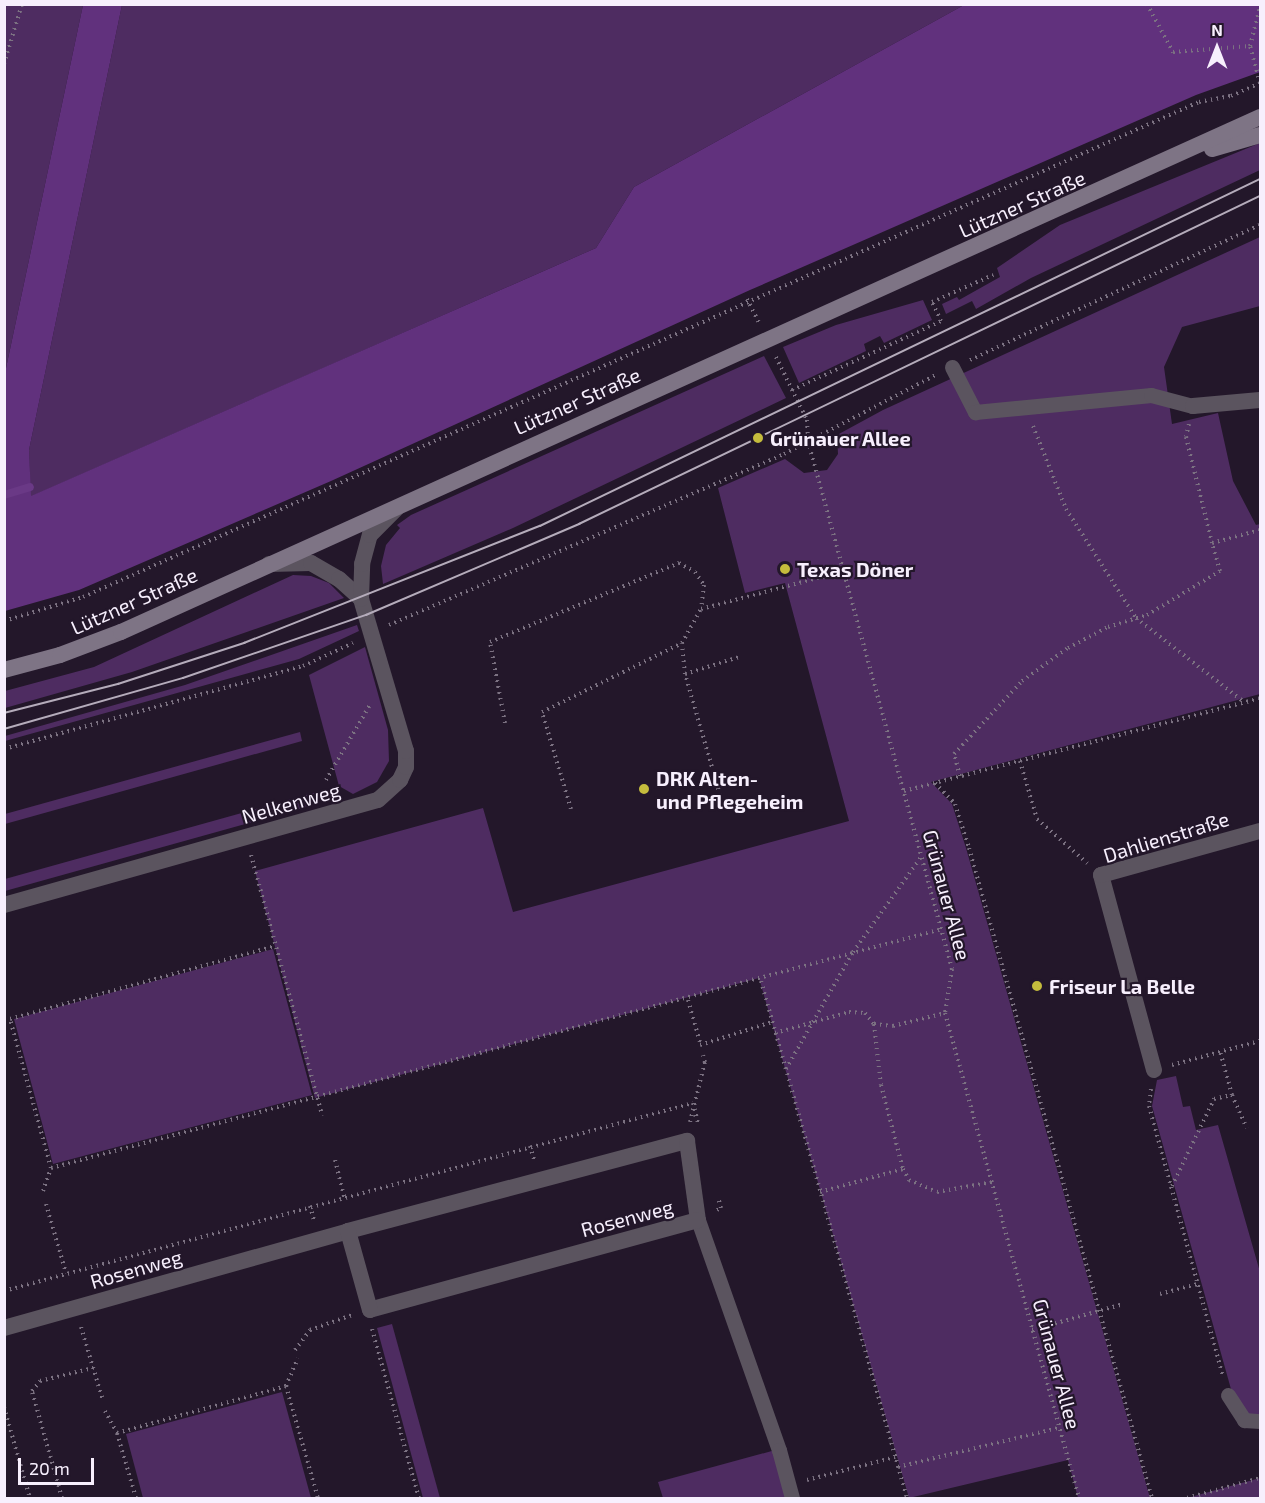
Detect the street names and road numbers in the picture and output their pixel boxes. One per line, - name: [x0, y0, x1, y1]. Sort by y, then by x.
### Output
- street label: Lützner Straße: [955, 165, 1089, 243]
- street label: Lützner Straße: [510, 362, 644, 440]
- street label: Lützner Straße: [67, 562, 201, 640]
- street label: Nelkenweg: [239, 777, 343, 829]
- street label: Dahlienstraße: [1100, 806, 1232, 868]
- street label: Grünauer Allee: [918, 827, 976, 963]
- street label: Rosenweg: [578, 1194, 676, 1242]
- street label: Rosenweg: [87, 1244, 185, 1294]
- street label: Grünauer Allee: [1028, 1296, 1086, 1432]

